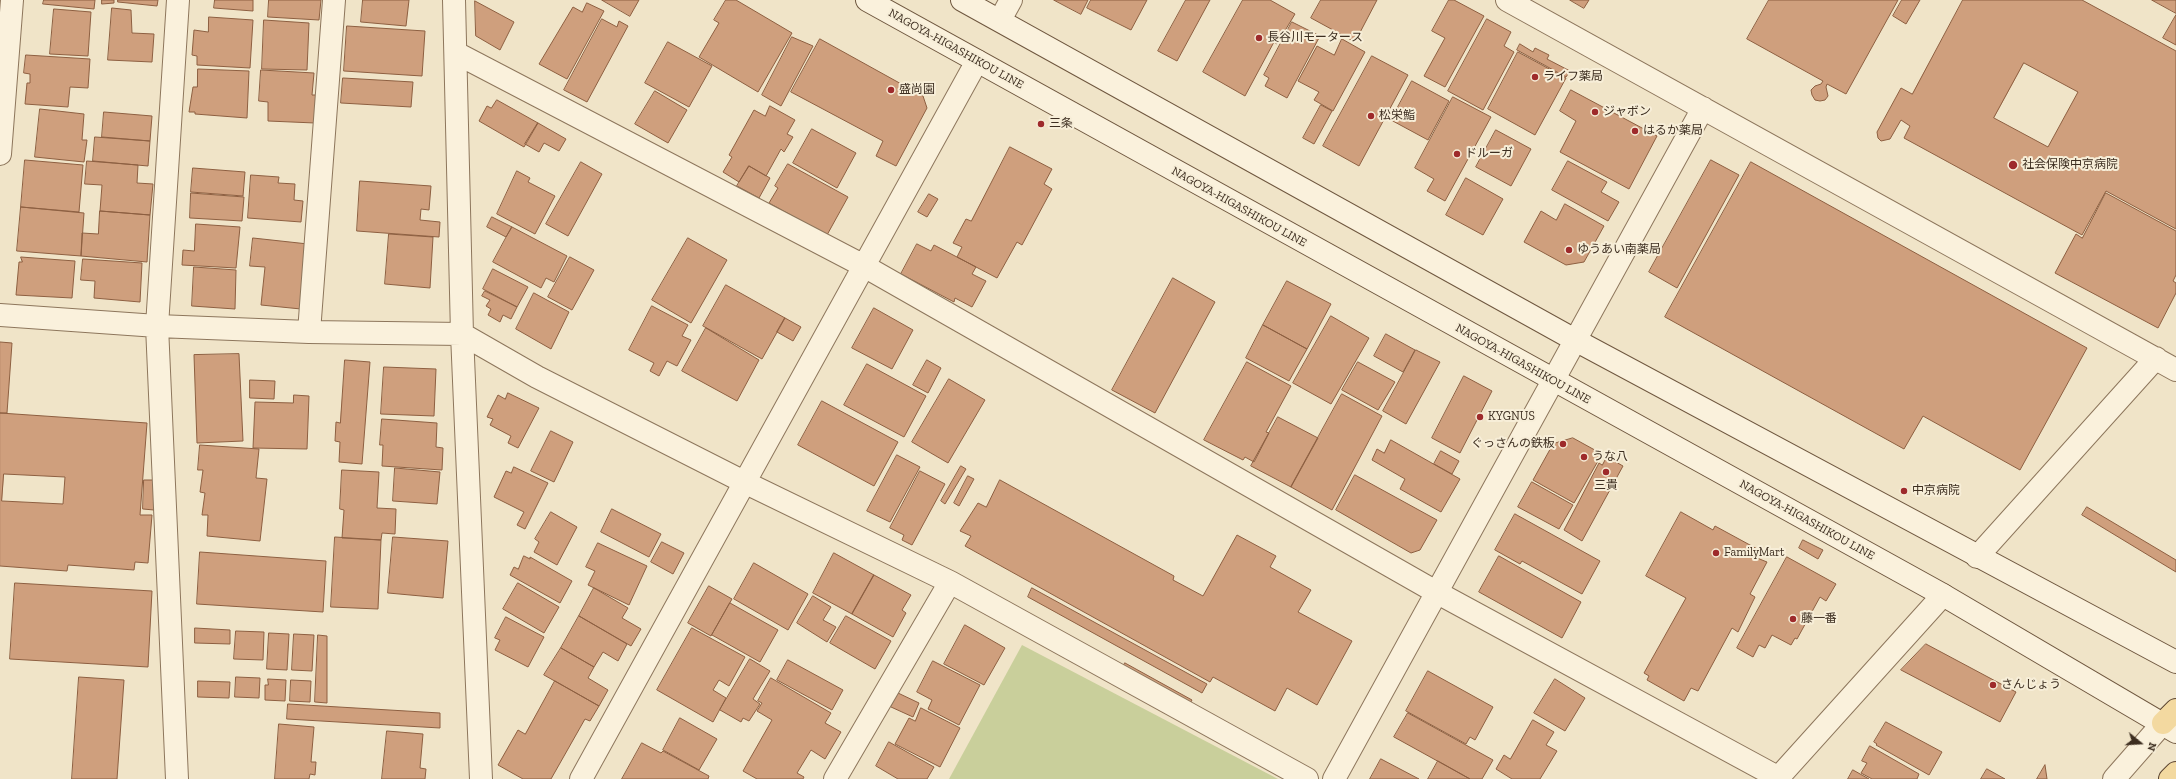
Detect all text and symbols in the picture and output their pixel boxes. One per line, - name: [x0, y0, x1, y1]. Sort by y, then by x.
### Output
- street label: NAGOYA-HIGASHIKOU LINE: [886, 6, 1026, 92]
- place label: 長谷川モータース: [1267, 31, 1363, 45]
- marker: 長谷川モータース: [1254, 33, 1264, 43]
- place label: ライフ薬局: [1543, 70, 1603, 84]
- marker: ライフ薬局: [1530, 72, 1540, 82]
- place label: 盛尚園: [899, 83, 935, 97]
- marker: 盛尚園: [886, 85, 896, 95]
- place label: ジャボン: [1603, 105, 1651, 119]
- marker: ジャボン: [1590, 107, 1600, 117]
- place label: 松栄鮨: [1379, 109, 1415, 123]
- marker: 松栄鮨: [1366, 111, 1376, 121]
- place label: 三条: [1049, 117, 1073, 131]
- marker: 三条: [1036, 119, 1046, 129]
- place label: はるか薬局: [1643, 124, 1703, 138]
- marker: はるか薬局: [1630, 126, 1640, 136]
- place label: ドルーガ: [1465, 147, 1513, 161]
- marker: ドルーガ: [1452, 149, 1462, 159]
- place label: 社会保険中京病院: [2022, 158, 2118, 172]
- marker: 社会保険中京病院: [2007, 159, 2019, 171]
- street label: NAGOYA-HIGASHIKOU LINE: [1169, 164, 1309, 250]
- place label: ゆうあい南薬局: [1577, 243, 1661, 257]
- marker: ゆうあい南薬局: [1564, 245, 1574, 255]
- street label: NAGOYA-HIGASHIKOU LINE: [1453, 321, 1593, 407]
- place label: KYGNUS: [1488, 410, 1535, 424]
- marker: KYGNUS: [1475, 412, 1485, 422]
- place label: ぐっさんの鉄板: [1471, 437, 1555, 451]
- marker: ぐっさんの鉄板: [1558, 439, 1568, 449]
- place label: うな八: [1592, 450, 1628, 464]
- marker: うな八: [1579, 452, 1589, 462]
- marker: 三貴: [1601, 467, 1611, 477]
- street label: NAGOYA-HIGASHIKOU LINE: [1737, 477, 1877, 563]
- place label: 三貴: [1594, 479, 1618, 493]
- place label: 中京病院: [1912, 484, 1960, 498]
- marker: 中京病院: [1899, 486, 1909, 496]
- place label: FamilyMart: [1724, 546, 1785, 560]
- marker: FamilyMart: [1711, 548, 1721, 558]
- place label: 藤一番: [1801, 612, 1837, 626]
- marker: 藤一番: [1788, 614, 1798, 624]
- place label: さんじょう: [2001, 678, 2061, 692]
- marker: さんじょう: [1988, 680, 1998, 690]
- north arrow: [2120, 723, 2160, 763]
- text: N: [2144, 741, 2159, 753]

